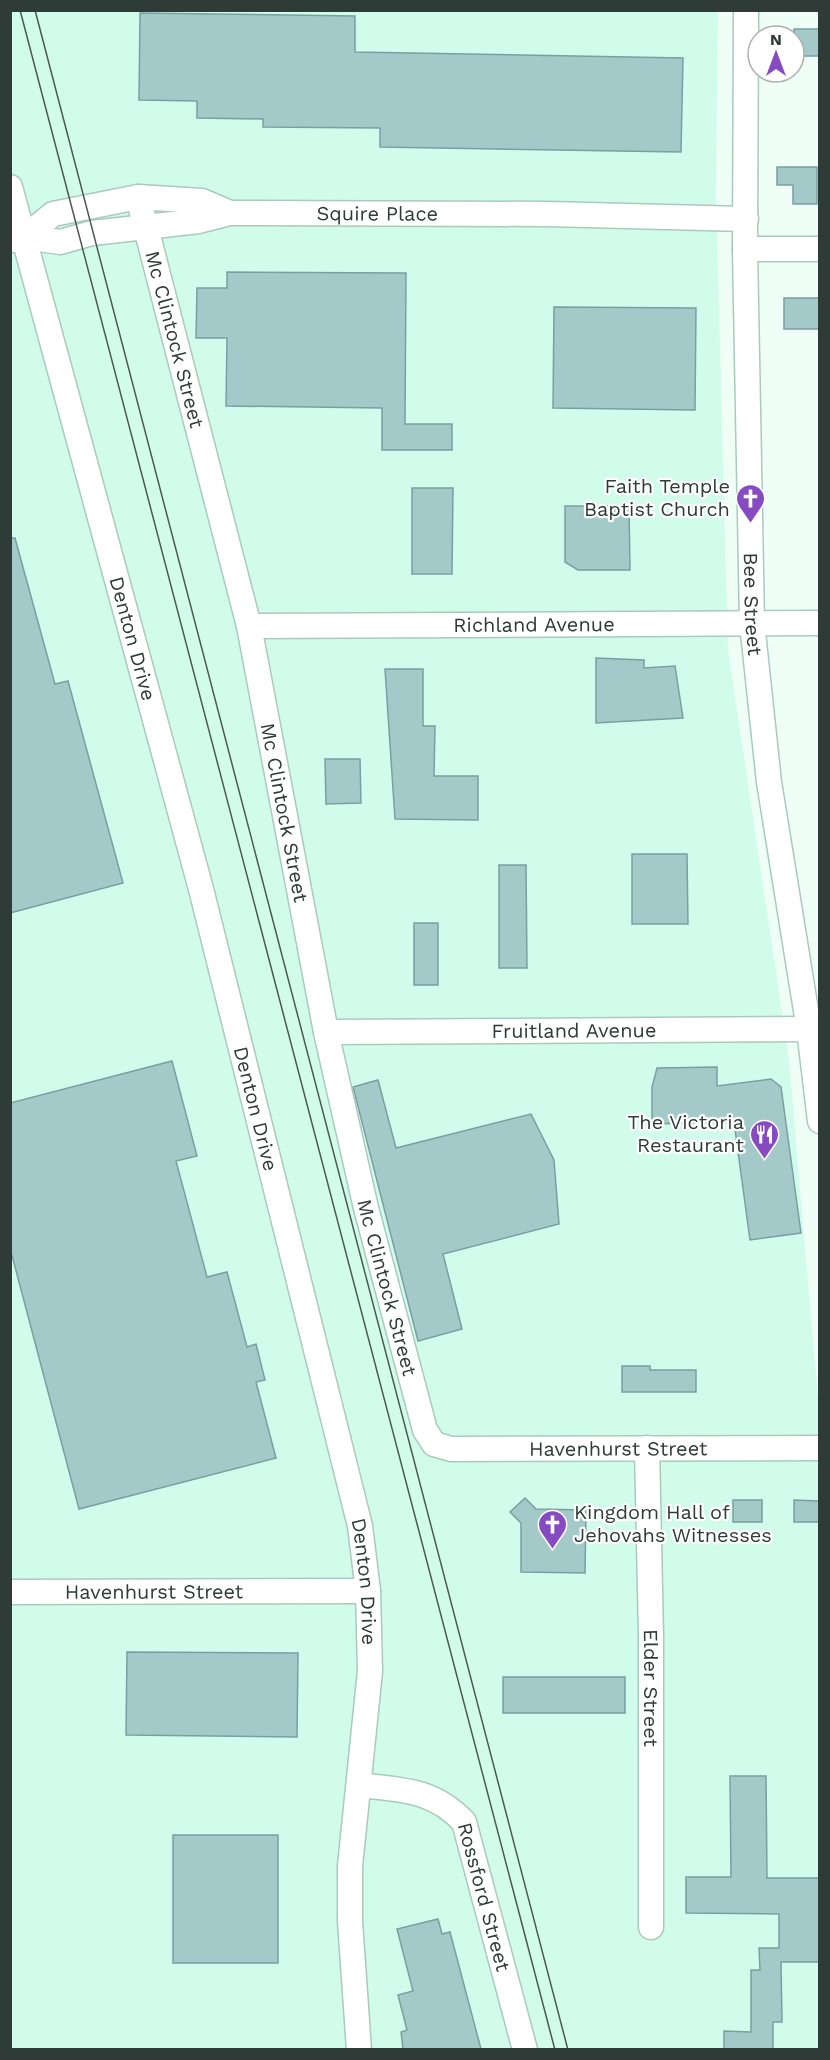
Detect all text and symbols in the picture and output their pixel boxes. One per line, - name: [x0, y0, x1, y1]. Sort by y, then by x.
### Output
- north arrow: [746, 24, 806, 84]
- text: N: [770, 30, 782, 49]
- street label: Squire Place: [316, 201, 438, 226]
- street label: Mc Clintock Street: [140, 248, 209, 431]
- place label: Faith Temple Baptist Church: [584, 474, 730, 521]
- church icon: Faith Temple Baptist Church: [735, 482, 767, 524]
- street label: Bee Street: [739, 552, 767, 657]
- street label: Denton Drive: [105, 574, 161, 703]
- street label: Richland Avenue: [453, 612, 615, 637]
- street label: Mc Clintock Street: [256, 721, 313, 905]
- street label: Fruitland Avenue: [492, 1018, 656, 1043]
- street label: Denton Drive: [229, 1044, 283, 1174]
- place label: The Victoria Restaurant: [628, 1110, 745, 1157]
- restaurant icon: The Victoria Restaurant: [749, 1118, 781, 1160]
- street label: Mc Clintock Street: [352, 1197, 422, 1379]
- street label: Havenhurst Street: [529, 1436, 708, 1461]
- place label: Kingdom Hall of Jehovahs Witnesses: [574, 1500, 772, 1547]
- church icon: Kingdom Hall of Jehovahs Witnesses: [537, 1508, 569, 1550]
- street label: Denton Drive: [346, 1515, 381, 1646]
- street label: Havenhurst Street: [65, 1579, 244, 1604]
- street label: Elder Street: [639, 1629, 663, 1747]
- street label: Rossford Street: [453, 1820, 516, 1975]

